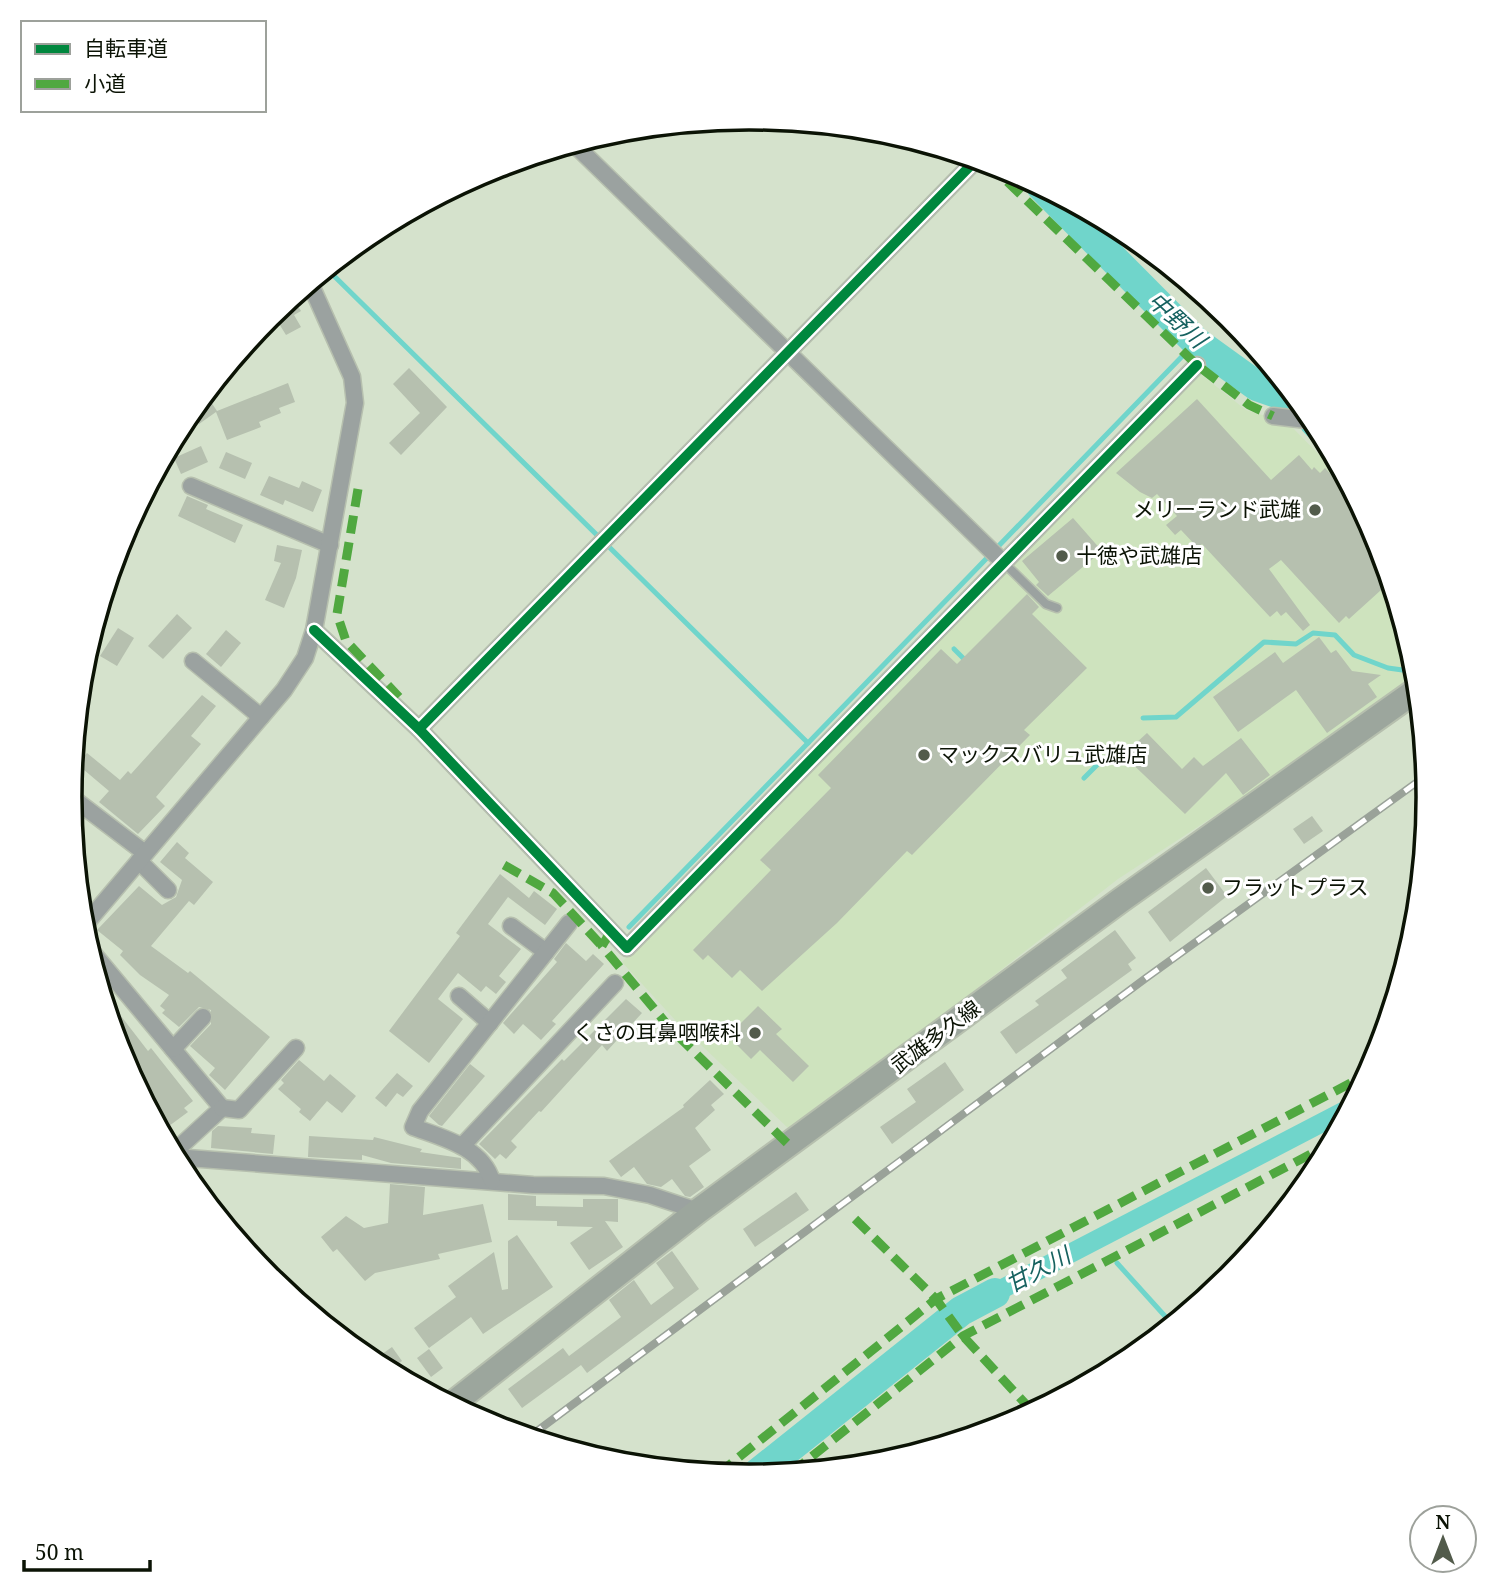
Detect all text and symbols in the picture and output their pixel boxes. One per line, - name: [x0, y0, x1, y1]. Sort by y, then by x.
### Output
- legend: [21, 21, 266, 112]
- text: 自転車道: [84, 34, 168, 62]
- text: 小道: [84, 69, 126, 97]
- water label: 中野川: [1142, 284, 1216, 357]
- place label: メリーランド武雄: [1133, 495, 1301, 523]
- marker: メリーランド武雄: [1307, 502, 1323, 518]
- place label: 十徳や武雄店: [1076, 541, 1202, 569]
- marker: 十徳や武雄店: [1054, 548, 1070, 564]
- place label: マックスバリュ武雄店: [938, 740, 1147, 768]
- marker: マックスバリュ武雄店: [916, 747, 932, 763]
- place label: フラットプラス: [1222, 873, 1369, 901]
- marker: フラットプラス: [1200, 880, 1216, 896]
- street label: 武雄多久線: [885, 993, 986, 1079]
- place label: くさの耳鼻咽喉科: [573, 1018, 741, 1046]
- marker: くさの耳鼻咽喉科: [747, 1025, 763, 1041]
- water label: 甘久川: [1000, 1237, 1078, 1299]
- north arrow: [1408, 1504, 1478, 1574]
- text: N: [1436, 1509, 1451, 1535]
- scale bar: [24, 1528, 150, 1572]
- text: 50 m: [35, 1538, 84, 1566]

